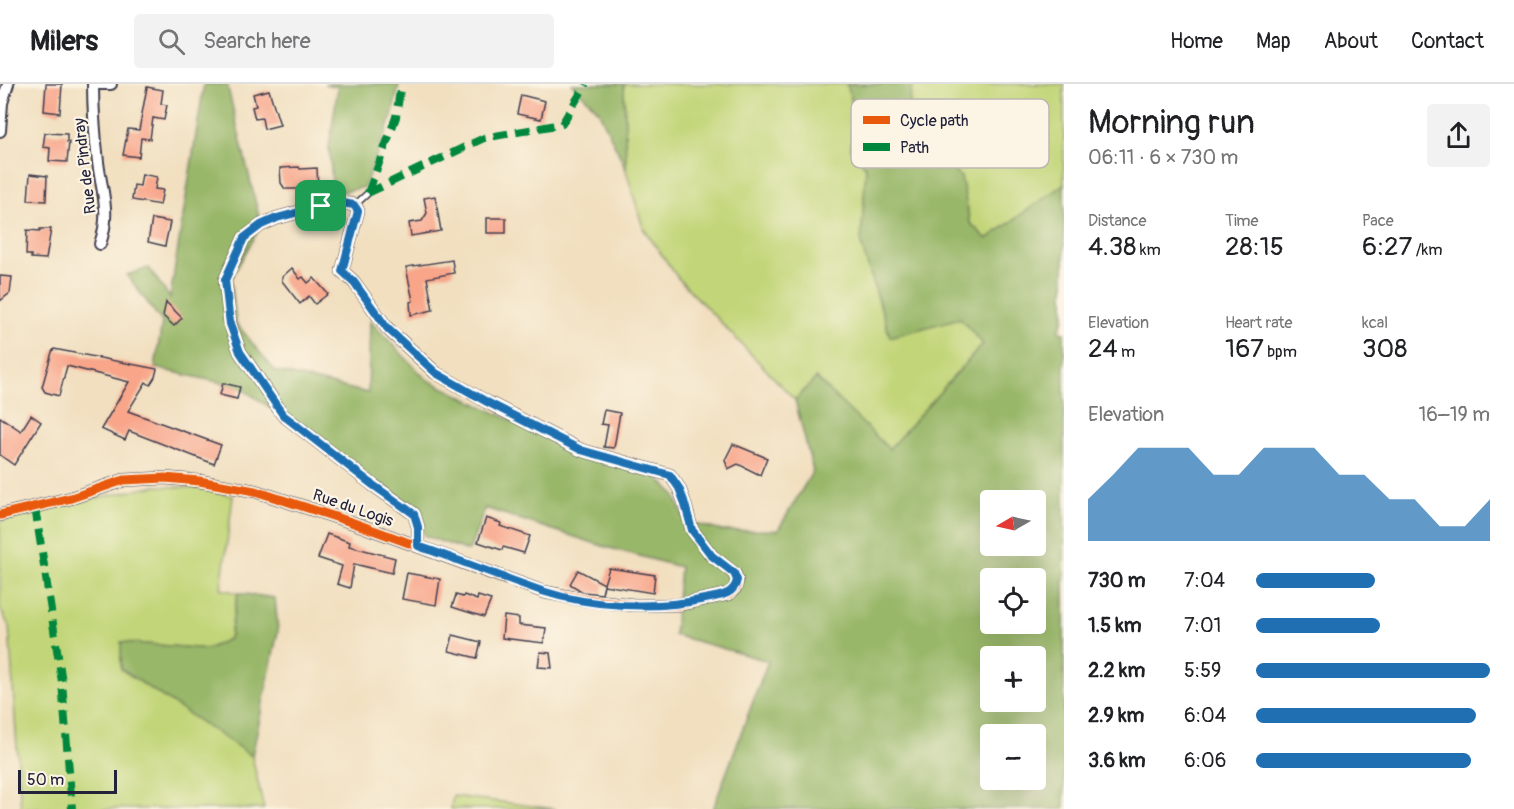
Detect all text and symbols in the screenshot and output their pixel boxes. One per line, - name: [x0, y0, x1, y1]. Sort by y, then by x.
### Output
- search box: [134, 14, 554, 68]
- text: Milers: [30, 24, 98, 59]
- icon: search: [155, 25, 188, 58]
- text: Search here: [203, 27, 311, 55]
- text: Home: [1170, 28, 1223, 55]
- text: Map: [1256, 28, 1291, 55]
- text: About: [1324, 28, 1378, 55]
- text: Contact: [1411, 28, 1484, 55]
- legend: [851, 99, 1049, 168]
- text: Morning run: [1088, 102, 1255, 143]
- button: share: [1427, 104, 1490, 167]
- text: Cycle path: [900, 111, 968, 131]
- street label: Rue de Pindray: [69, 117, 101, 215]
- text: Path: [900, 138, 929, 158]
- text: 06:11 · 6 × 730 m: [1088, 145, 1238, 170]
- pin: [295, 180, 346, 231]
- icon: arrive: [304, 189, 337, 222]
- text: Distance: [1088, 211, 1147, 231]
- text: Time: [1225, 211, 1258, 231]
- text: Pace: [1362, 211, 1394, 231]
- text: 4.38: [1088, 231, 1136, 263]
- text: 28:15: [1225, 231, 1284, 263]
- text: 6:27: [1362, 231, 1412, 263]
- text: km: [1136, 240, 1161, 260]
- text: /km: [1412, 240, 1442, 260]
- text: Elevation: [1088, 313, 1149, 333]
- text: Heart rate: [1225, 313, 1292, 333]
- text: kcal: [1362, 313, 1388, 333]
- text: 24: [1088, 333, 1118, 365]
- text: 167: [1225, 333, 1264, 365]
- text: 308: [1362, 333, 1407, 365]
- text: m: [1118, 342, 1135, 362]
- text: bpm: [1264, 342, 1297, 362]
- text: Elevation: [1088, 402, 1164, 427]
- text: 16–19 m: [1419, 402, 1490, 427]
- street label: Rue du Logis: [310, 485, 396, 531]
- north arrow: [980, 490, 1046, 556]
- map controls: [980, 490, 1046, 790]
- button: locate: [980, 568, 1046, 634]
- text: 730 m: [1088, 568, 1146, 593]
- text: 7:04: [1184, 568, 1225, 593]
- text: 1.5 km: [1088, 613, 1141, 638]
- text: 7:01: [1184, 613, 1221, 638]
- button: +: [980, 646, 1046, 712]
- text: 2.2 km: [1088, 658, 1145, 683]
- text: 5:59: [1184, 658, 1221, 683]
- text: 2.9 km: [1088, 703, 1144, 728]
- text: 6:04: [1184, 703, 1226, 728]
- button: −: [980, 724, 1046, 790]
- text: 3.6 km: [1088, 748, 1146, 773]
- text: 6:06: [1184, 748, 1226, 773]
- scale bar: [18, 767, 117, 794]
- text: 50 m: [27, 770, 64, 790]

